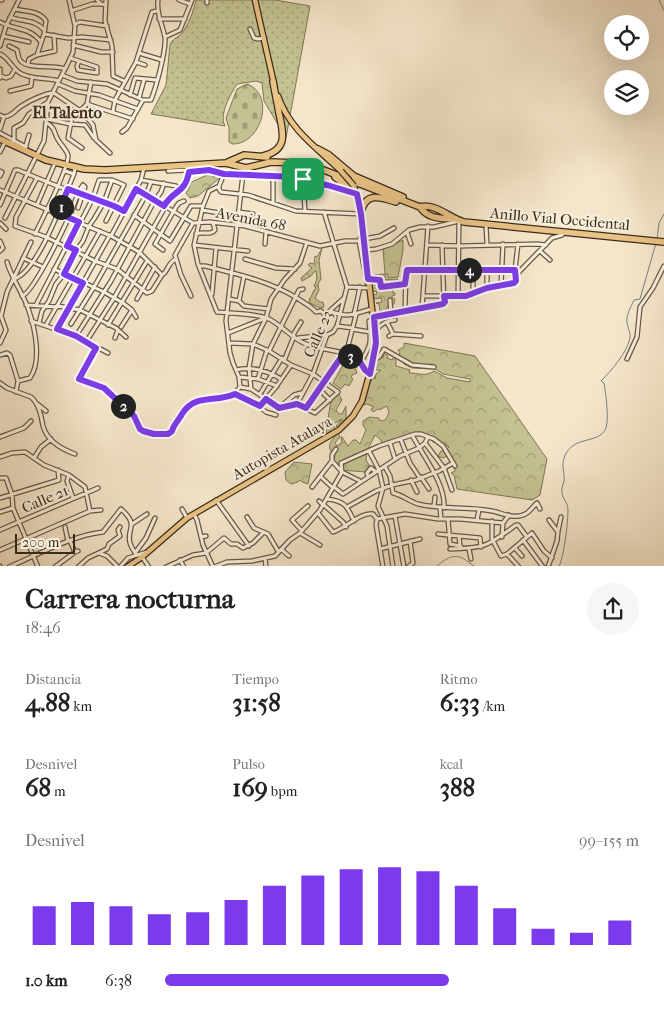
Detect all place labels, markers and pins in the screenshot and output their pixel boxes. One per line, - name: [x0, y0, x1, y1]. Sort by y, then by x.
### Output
- pin: [282, 158, 324, 200]
- pin: 1: [48, 194, 74, 220]
- pin: 4: [456, 258, 482, 282]
- pin: 3: [338, 344, 362, 368]
- pin: 2: [110, 394, 136, 418]

